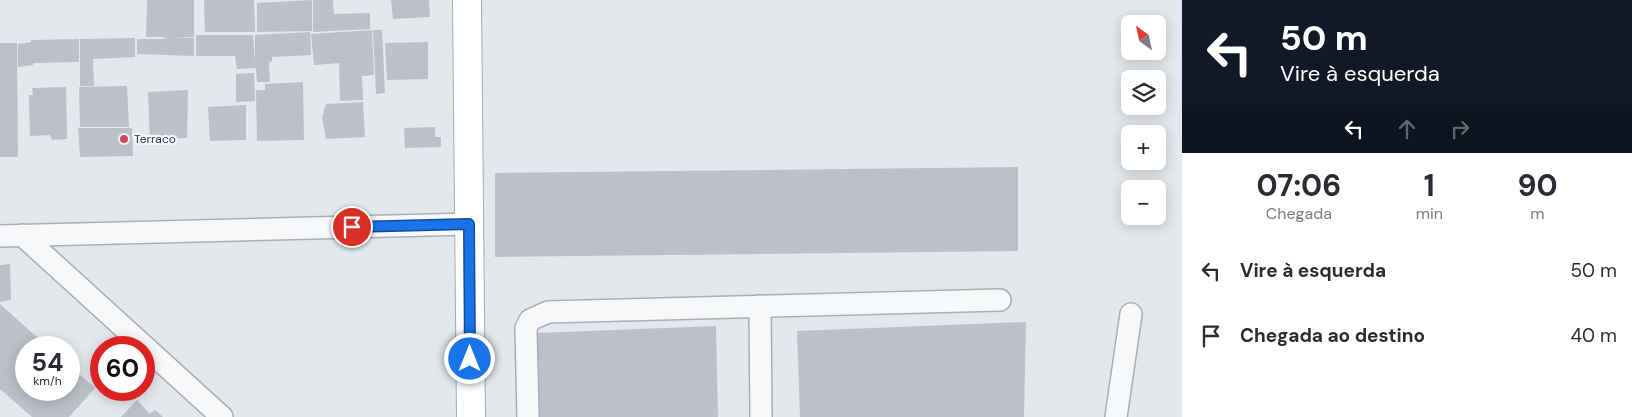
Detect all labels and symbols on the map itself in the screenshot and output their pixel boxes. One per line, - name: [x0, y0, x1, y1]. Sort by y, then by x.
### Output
- north arrow: [1121, 15, 1166, 60]
- place label: Terraco: [134, 131, 176, 147]
- marker: Terraco: [118, 133, 130, 145]
- pin: [331, 206, 373, 248]
- position arrow: [443, 332, 495, 384]
- speed limit sign: 60: [90, 336, 155, 401]

